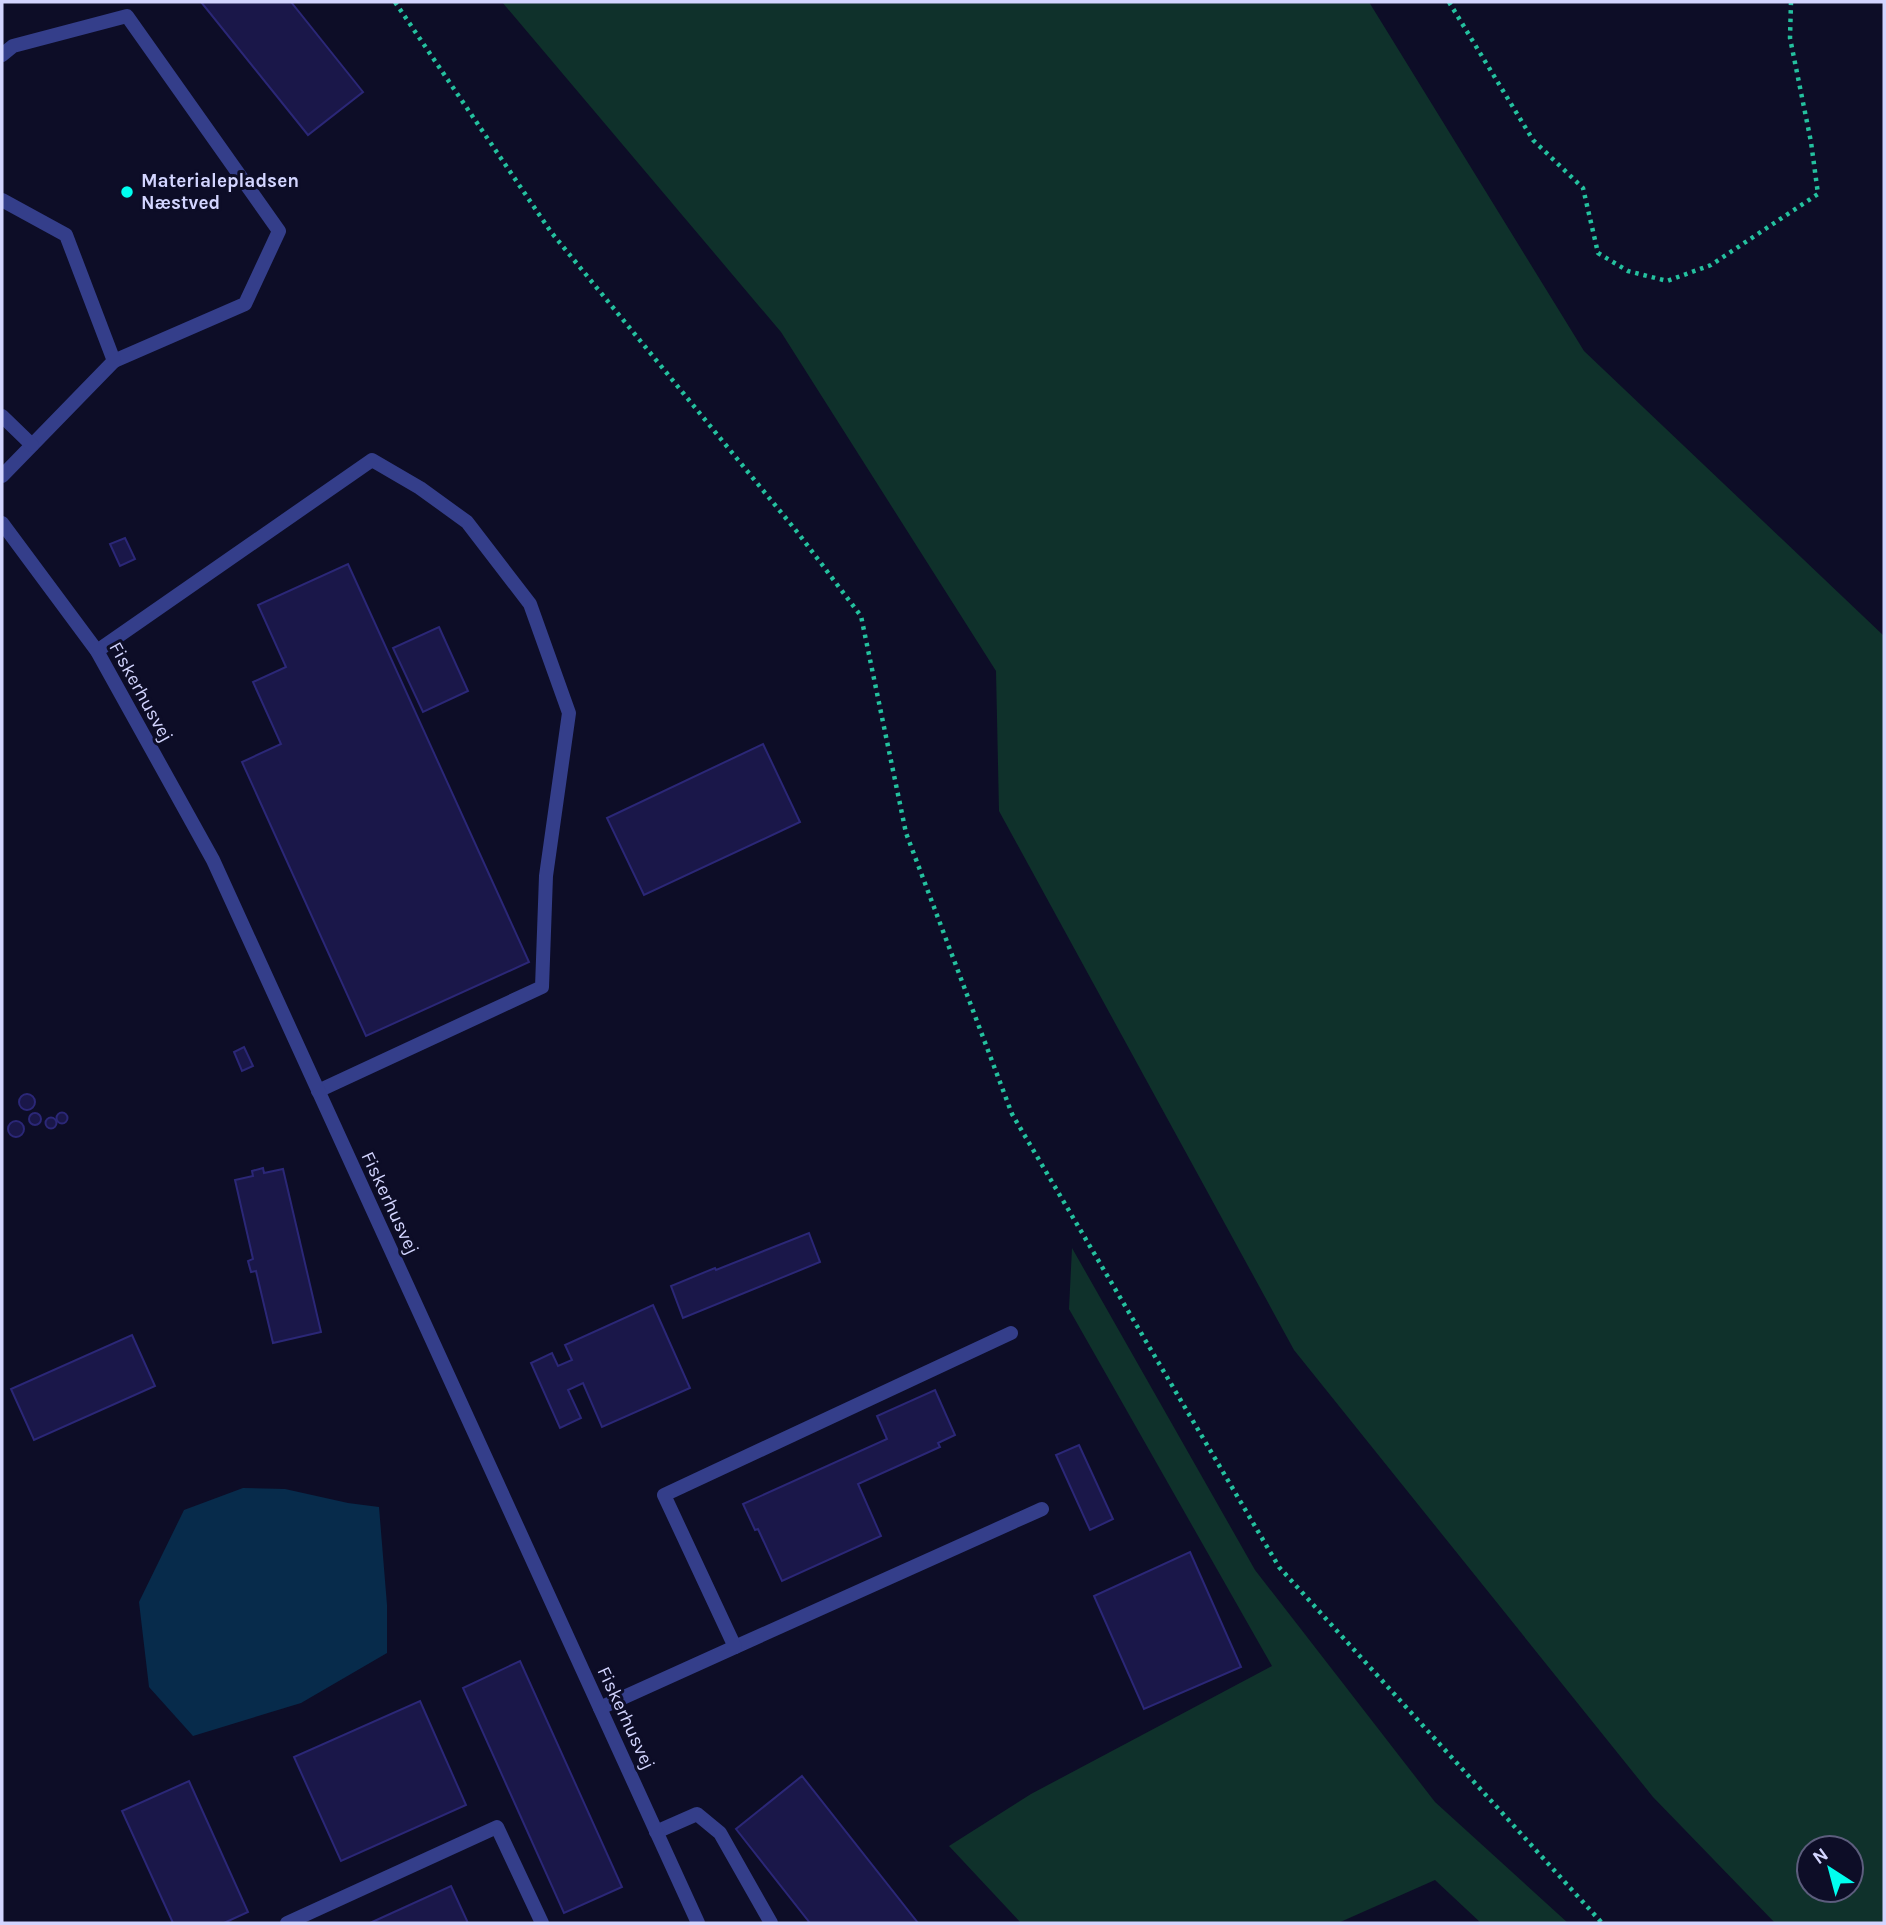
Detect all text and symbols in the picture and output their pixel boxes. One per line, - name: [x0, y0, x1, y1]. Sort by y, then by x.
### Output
- place label: Materialepladsen Næstved: [141, 170, 299, 214]
- marker: Materialepladsen Næstved: [119, 184, 135, 200]
- street label: Fiskerhusvej: [104, 638, 178, 746]
- street label: Fiskerhusvej: [357, 1148, 423, 1258]
- street label: Fiskerhusvej: [593, 1663, 659, 1773]
- north arrow: [1795, 1834, 1865, 1904]
- text: N: [1809, 1843, 1833, 1869]

